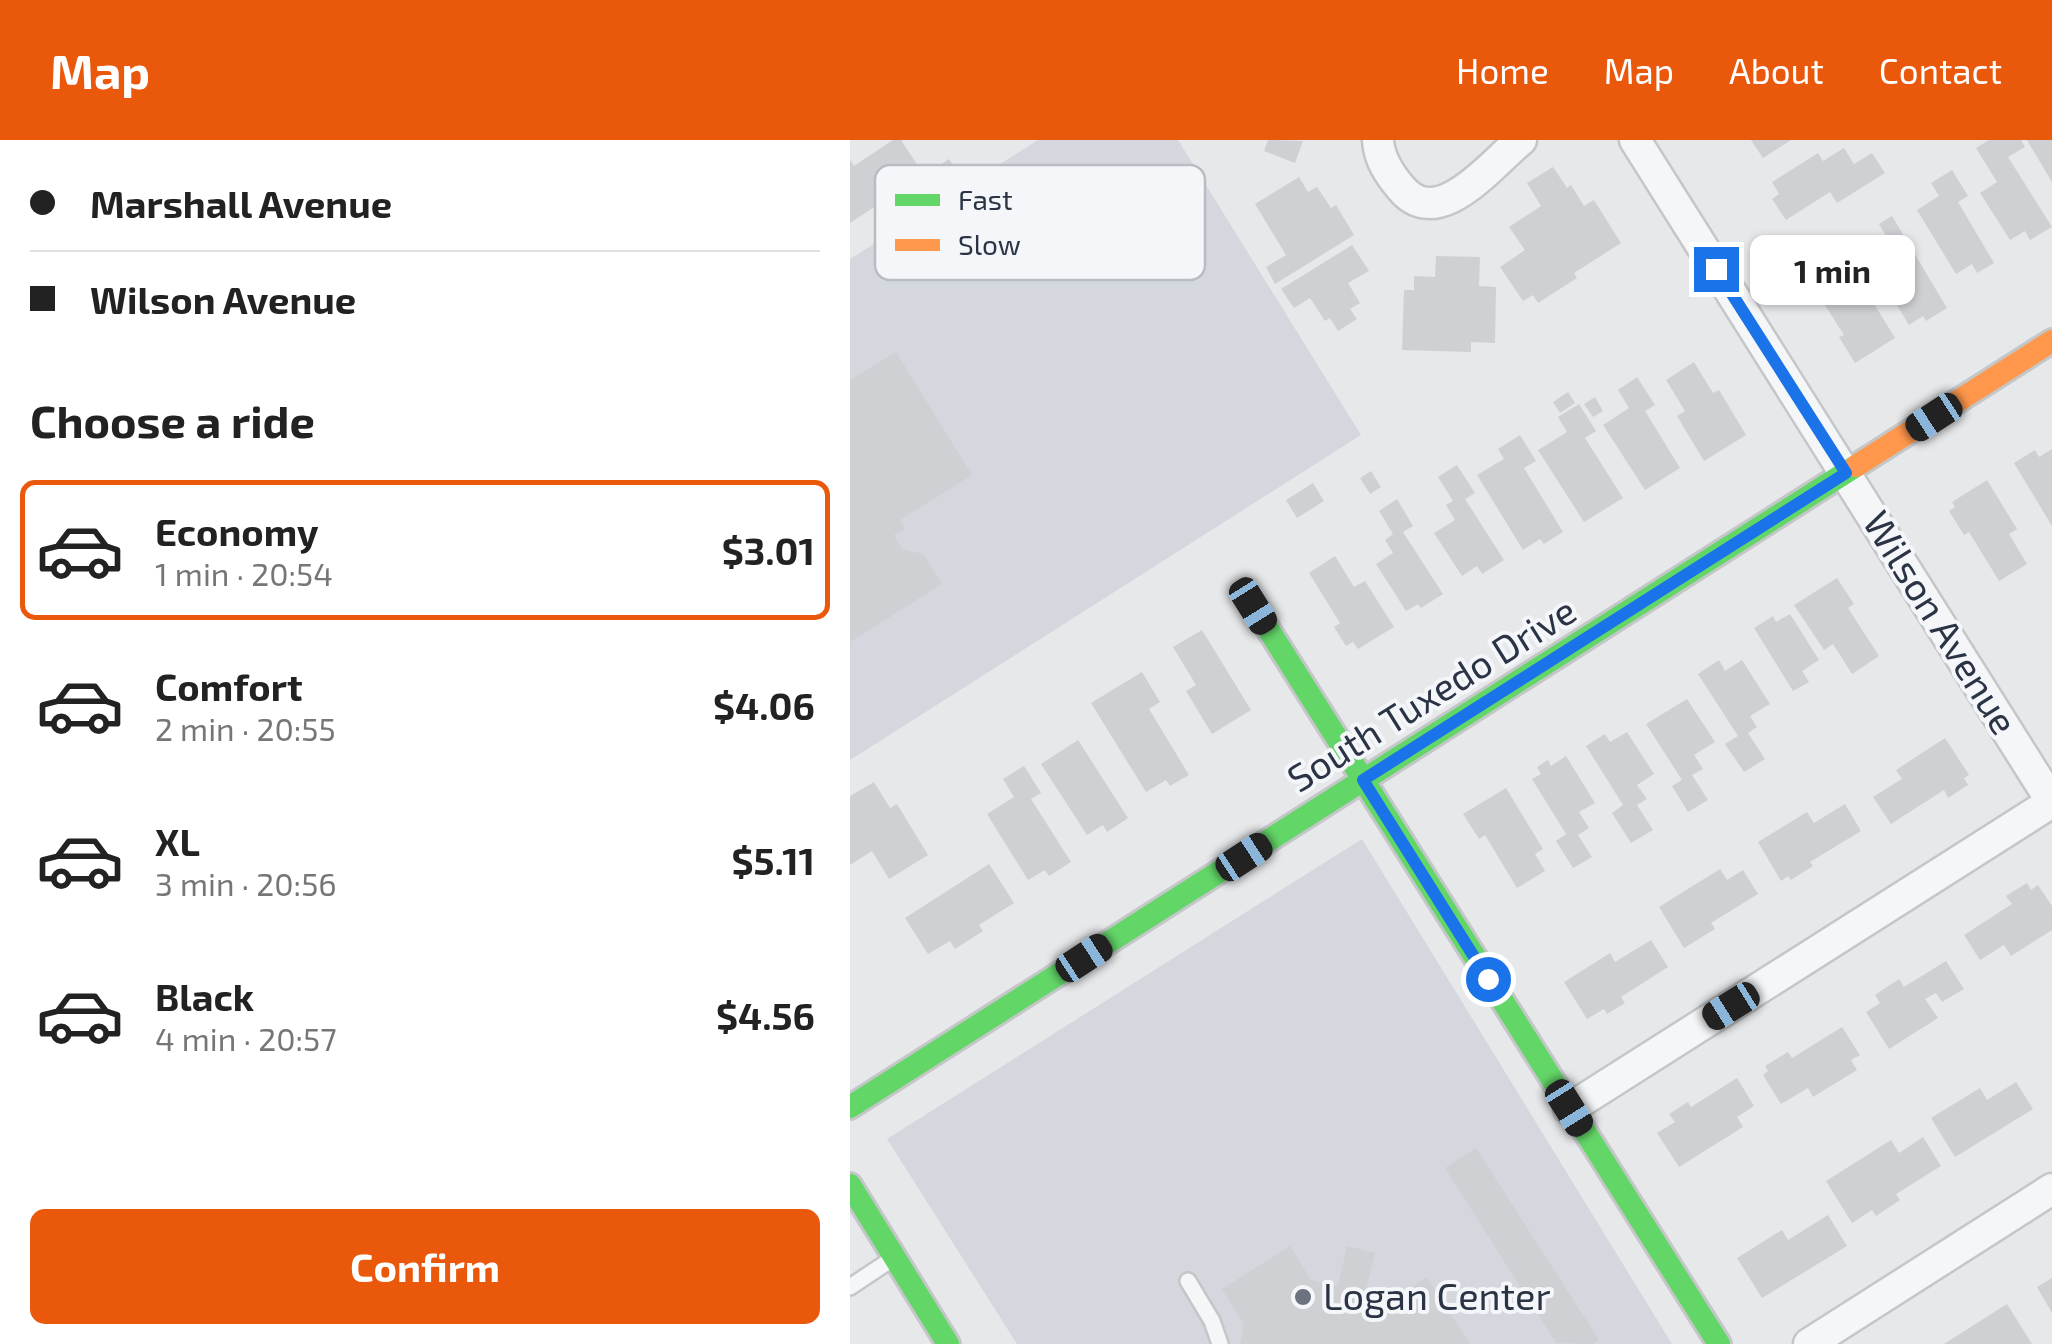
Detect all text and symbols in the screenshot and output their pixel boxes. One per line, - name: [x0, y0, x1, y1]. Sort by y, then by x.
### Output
- text: Map: [50, 41, 150, 99]
- text: Home: [1456, 49, 1549, 91]
- text: Map: [1604, 49, 1674, 91]
- text: About: [1729, 49, 1824, 91]
- text: Contact: [1879, 49, 2002, 91]
- legend: [875, 165, 1205, 280]
- text: Marshall Avenue: [90, 180, 392, 226]
- text: Fast: [958, 182, 1013, 216]
- text: Slow: [958, 227, 1021, 261]
- callout: 1 min: [1751, 234, 1916, 304]
- route end: [1694, 247, 1739, 292]
- text: 1 min: [1794, 251, 1871, 289]
- text: Wilson Avenue: [90, 276, 356, 322]
- car: [1901, 388, 1967, 446]
- text: Choose a ride: [30, 393, 315, 447]
- street label: Wilson Avenue: [1855, 502, 2029, 742]
- icon: car: [35, 505, 125, 595]
- text: Economy: [155, 508, 319, 554]
- text: $3.01: [722, 527, 815, 573]
- text: 1 min · 20:54: [155, 554, 333, 592]
- car: [1224, 573, 1282, 639]
- street label: South Tuxedo Drive: [1278, 586, 1584, 801]
- icon: car: [35, 660, 125, 750]
- text: Comfort: [155, 663, 303, 709]
- text: $4.06: [713, 682, 815, 728]
- text: 2 min · 20:55: [155, 709, 336, 747]
- icon: car: [35, 815, 125, 905]
- text: XL: [155, 818, 200, 864]
- car: [1211, 828, 1277, 886]
- text: $5.11: [732, 837, 815, 883]
- text: 3 min · 20:56: [155, 864, 337, 902]
- car: [1051, 929, 1117, 987]
- route start: [1466, 957, 1511, 1002]
- icon: car: [35, 970, 125, 1060]
- text: Black: [155, 973, 254, 1019]
- car: [1698, 977, 1764, 1035]
- text: $4.56: [716, 992, 815, 1038]
- text: 4 min · 20:57: [155, 1019, 337, 1057]
- car: [1540, 1075, 1598, 1141]
- button: Confirm: [30, 1209, 820, 1324]
- place label: Logan Center: [1323, 1272, 1551, 1318]
- marker: Logan Center: [1292, 1286, 1314, 1308]

